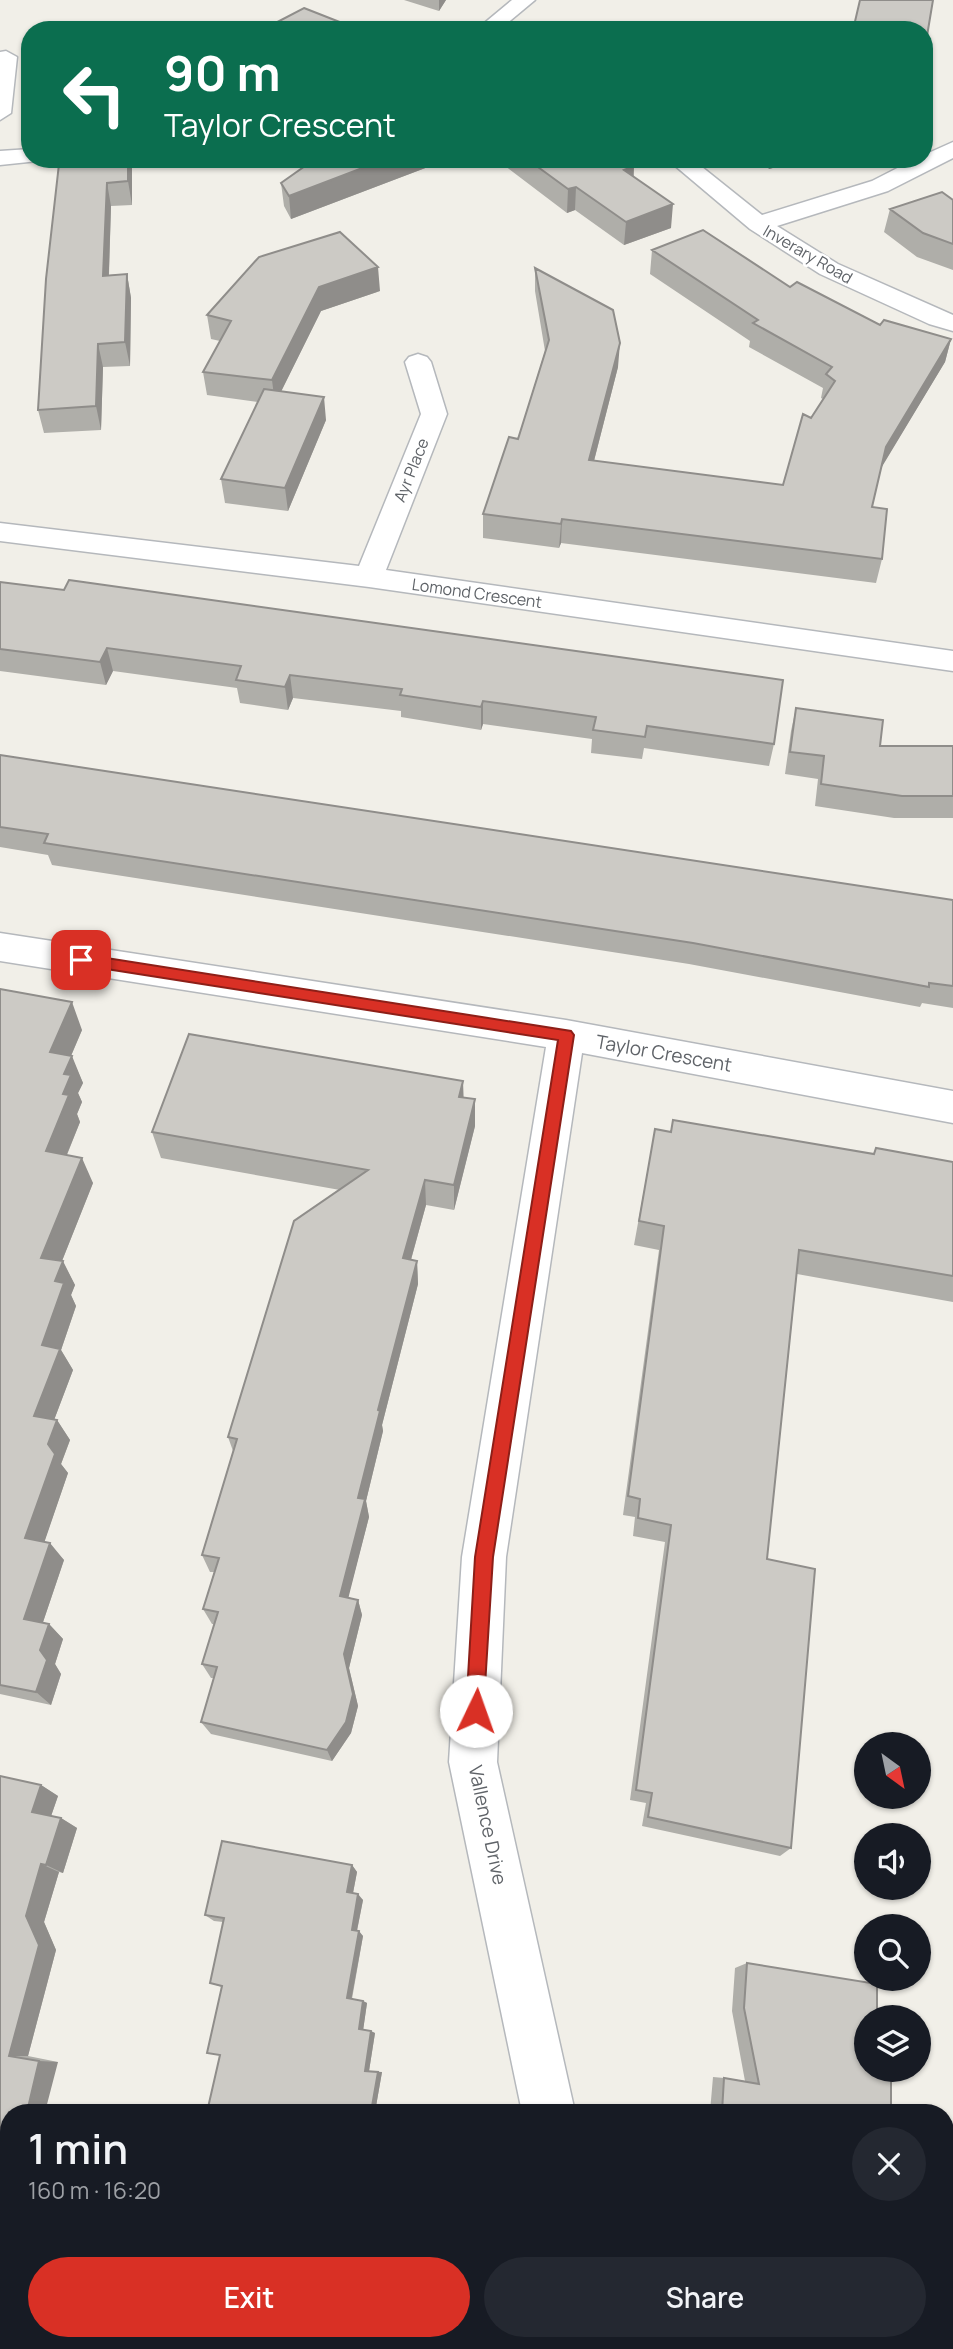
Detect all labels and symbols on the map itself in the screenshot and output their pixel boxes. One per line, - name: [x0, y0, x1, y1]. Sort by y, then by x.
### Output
- street label: Inverary Road: [759, 219, 857, 289]
- street label: Ayr Place: [388, 435, 434, 505]
- street label: Lomond Crescent: [411, 573, 543, 613]
- pin: [51, 930, 111, 990]
- street label: Taylor Crescent: [594, 1028, 734, 1078]
- position arrow: [439, 1674, 513, 1748]
- north arrow: [854, 1732, 931, 1810]
- street label: Vallence Drive: [463, 1763, 513, 1887]

